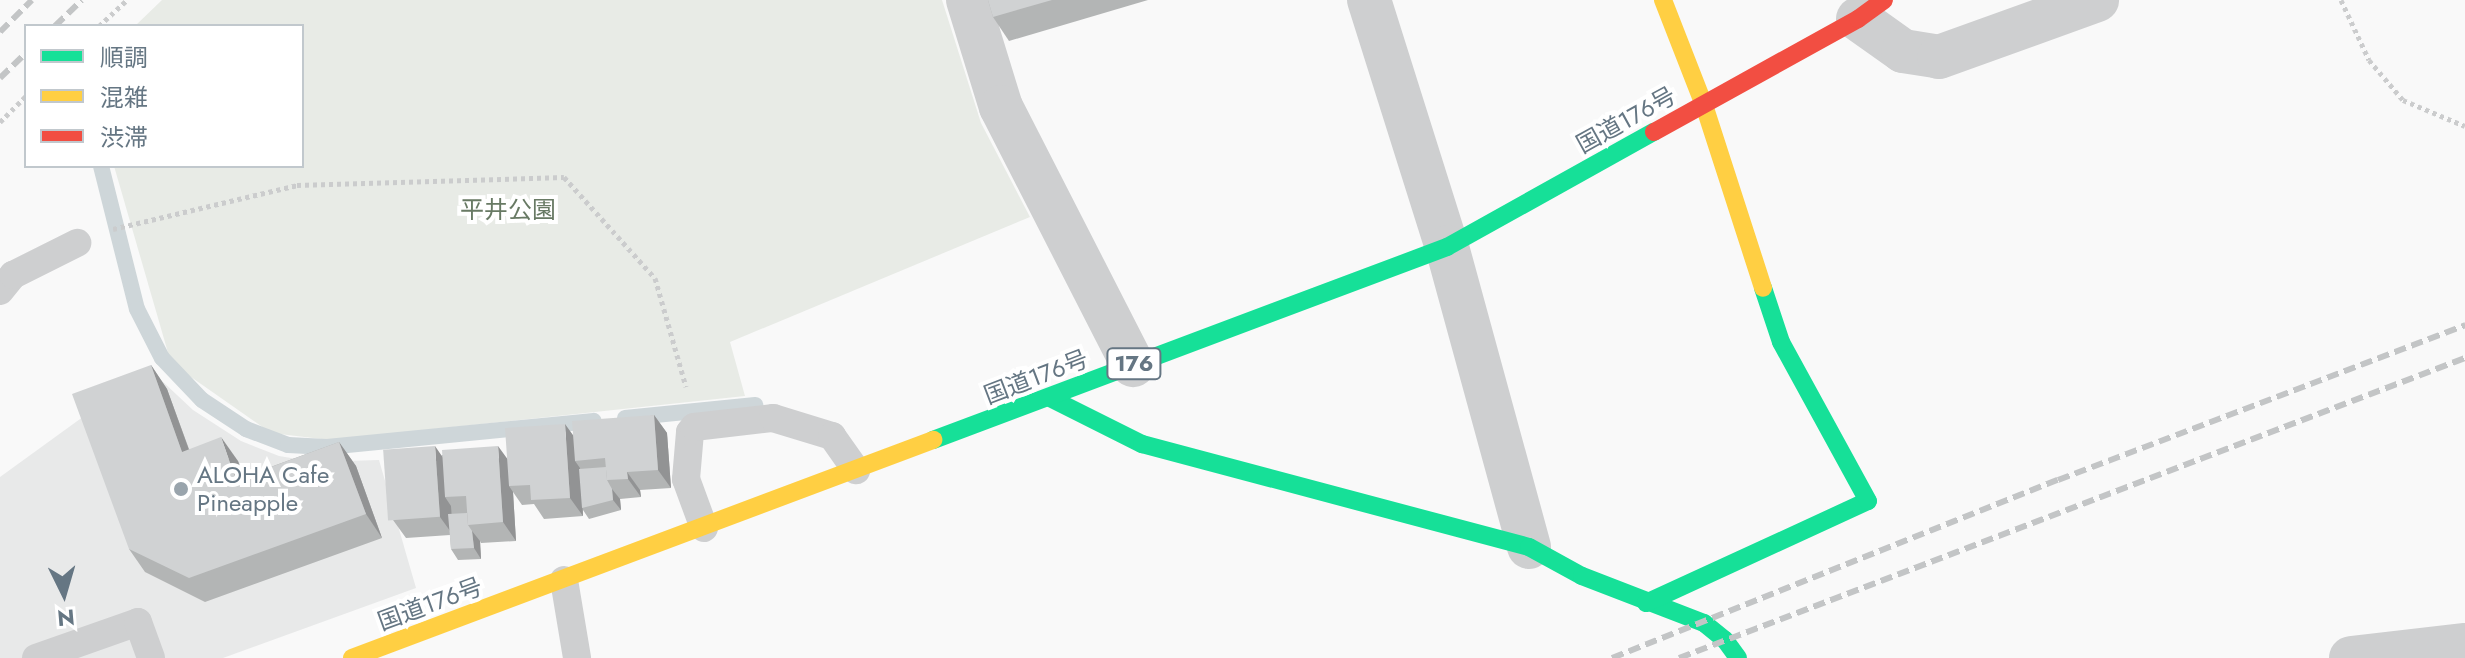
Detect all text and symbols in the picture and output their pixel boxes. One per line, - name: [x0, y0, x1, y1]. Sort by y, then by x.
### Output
- legend: [24, 24, 304, 168]
- text: 順調: [100, 40, 148, 75]
- text: 混雑: [100, 80, 148, 115]
- street label: 国道176号: [1571, 81, 1681, 159]
- text: 渋滞: [100, 120, 148, 155]
- park label: 平井公園: [460, 196, 556, 224]
- street label: 国道176号: [980, 344, 1092, 410]
- road number: 176: [1106, 346, 1162, 382]
- place label: ALOHA Cafe Pineapple: [197, 461, 329, 517]
- marker: ALOHA Cafe Pineapple: [172, 480, 190, 498]
- north arrow: [24, 554, 104, 634]
- street label: 国道176号: [374, 572, 486, 636]
- text: N: [56, 601, 76, 635]

